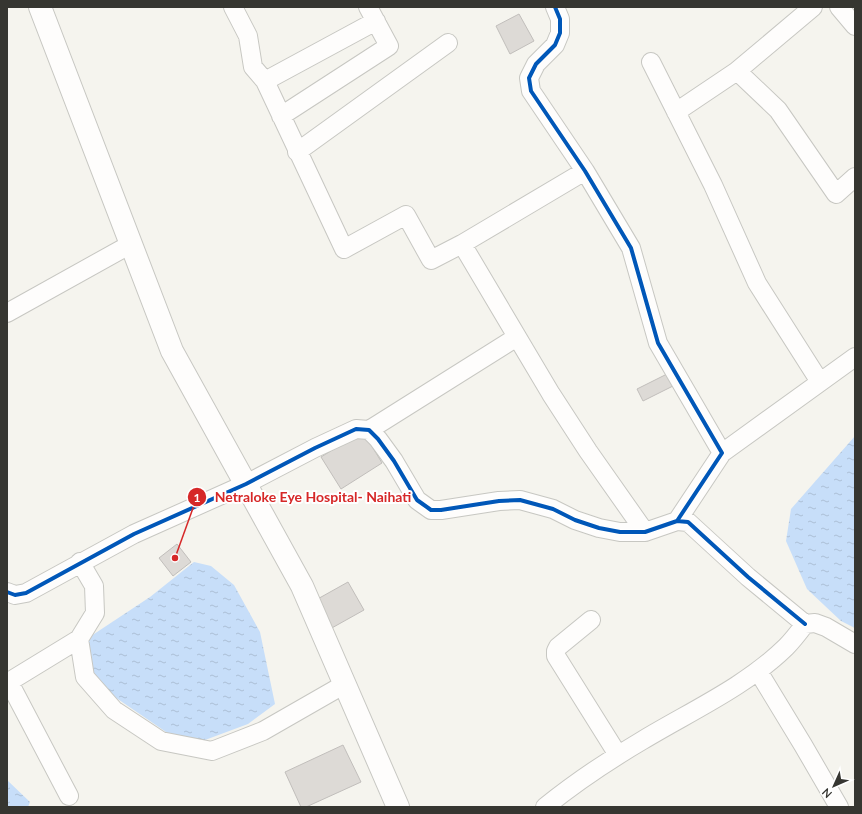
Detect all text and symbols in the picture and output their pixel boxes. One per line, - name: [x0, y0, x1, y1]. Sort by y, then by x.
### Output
- callout: Netraloke Eye Hospital- Naihati: [187, 484, 420, 510]
- text: Netraloke Eye Hospital- Naihati: [215, 488, 411, 505]
- text: 1: [194, 490, 201, 505]
- north arrow: [814, 766, 854, 806]
- text: N: [819, 786, 834, 801]

